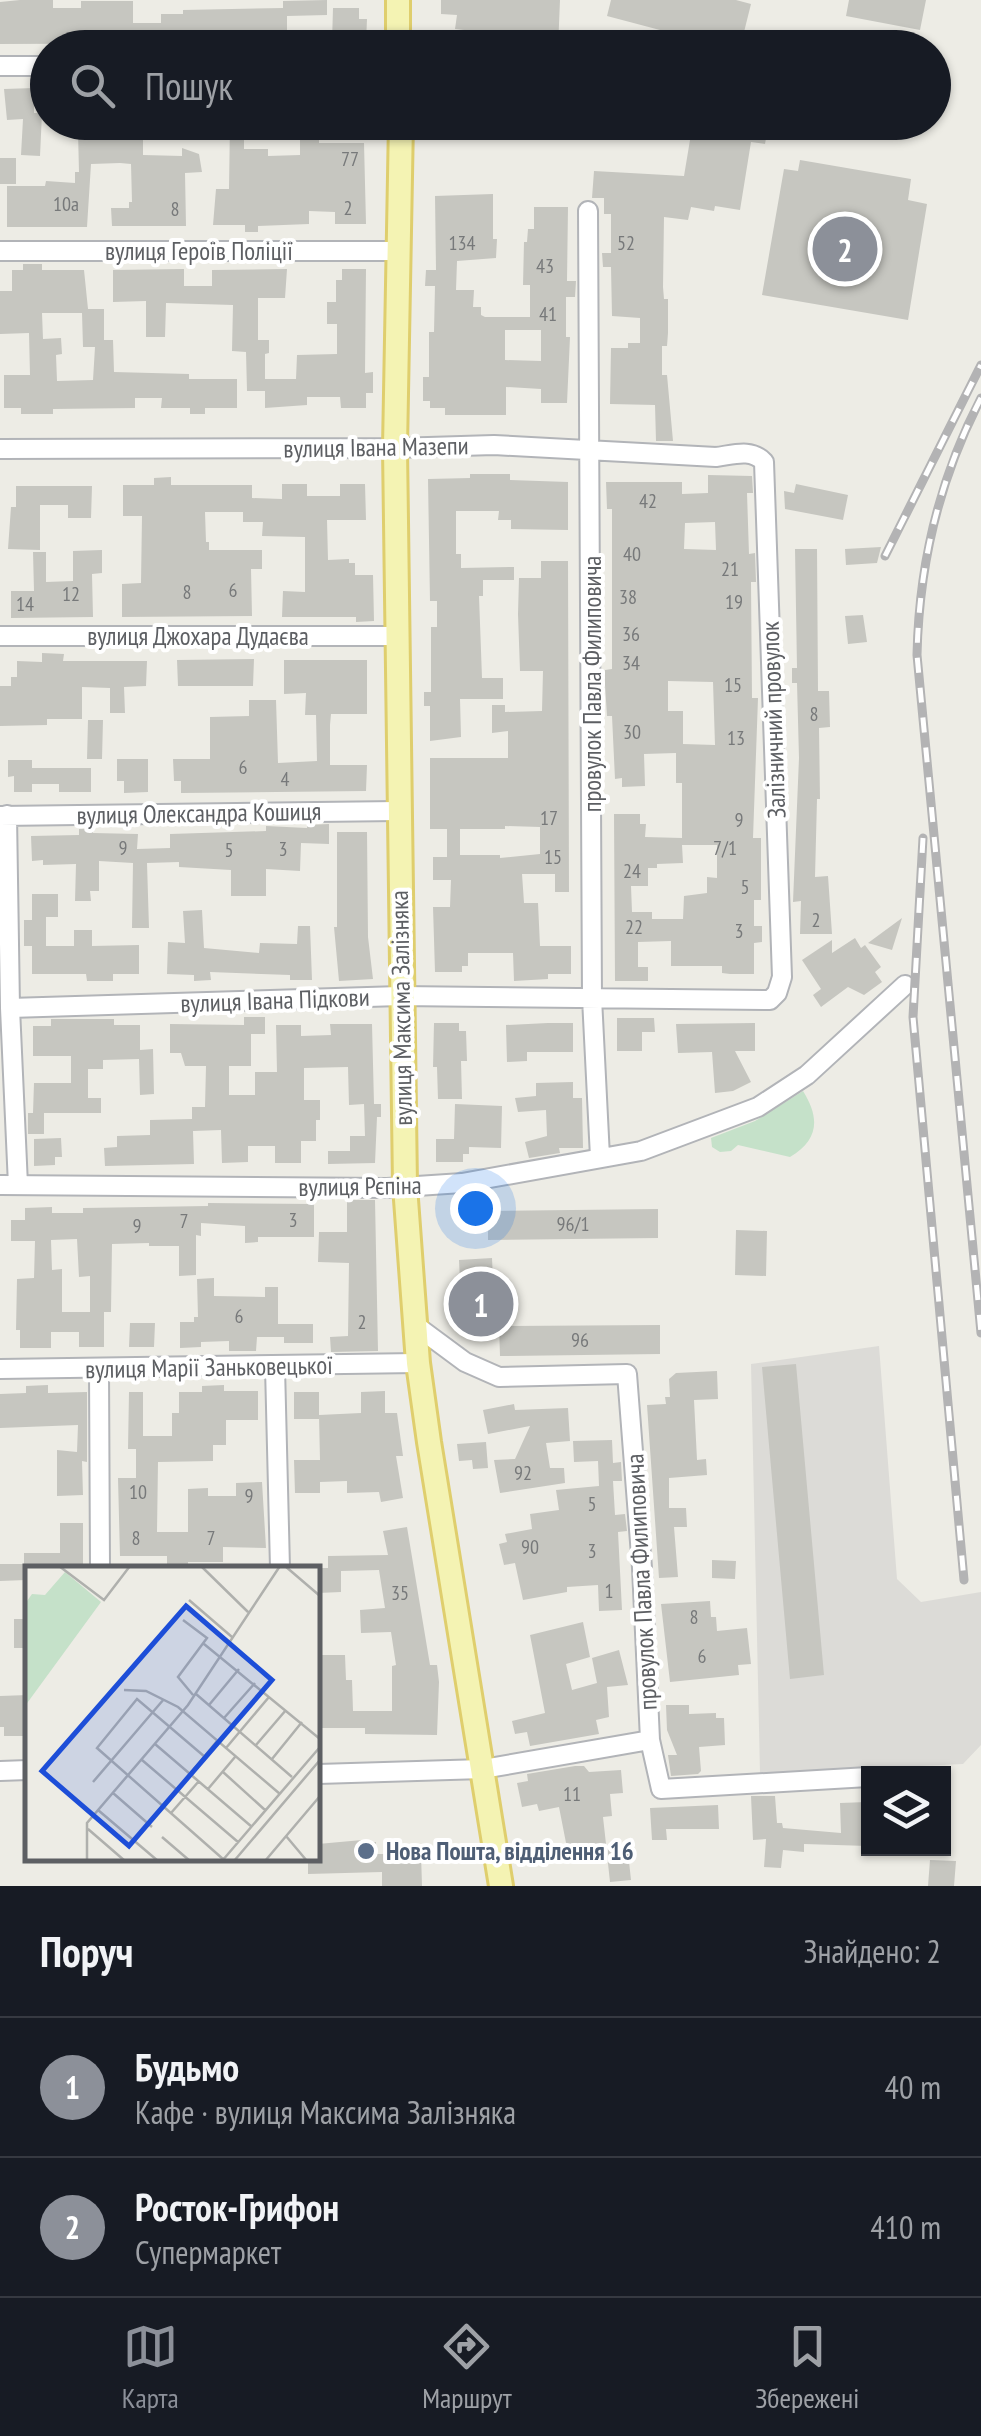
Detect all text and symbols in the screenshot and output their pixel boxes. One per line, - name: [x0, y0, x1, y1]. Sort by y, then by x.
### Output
- search box: [30, 30, 951, 140]
- icon: search: [65, 58, 120, 113]
- text: Пошук: [145, 61, 233, 110]
- house number: 77: [341, 146, 359, 172]
- house number: 10а: [53, 191, 79, 217]
- house number: 2: [344, 195, 353, 221]
- house number: 8: [171, 196, 180, 222]
- pin: 2: [812, 212, 878, 286]
- house number: 134: [449, 230, 476, 256]
- house number: 52: [617, 230, 635, 256]
- street label: вулиця Героїв Поліції: [105, 235, 293, 267]
- house number: 43: [536, 253, 554, 279]
- house number: 41: [539, 301, 557, 327]
- street label: вулиця Івана Мазепи: [283, 429, 469, 465]
- house number: 42: [639, 488, 657, 514]
- house number: 40: [623, 541, 641, 567]
- street label: провулок Павла Филиповича: [576, 556, 608, 812]
- house number: 21: [721, 556, 739, 582]
- house number: 6: [229, 577, 238, 603]
- house number: 8: [183, 579, 192, 605]
- house number: 12: [62, 581, 80, 607]
- house number: 38: [619, 584, 637, 610]
- house number: 19: [725, 589, 743, 615]
- house number: 14: [16, 591, 34, 617]
- street label: вулиця Джохара Дудаєва: [87, 620, 309, 652]
- house number: 36: [622, 621, 640, 647]
- street label: Залізничний провулок: [754, 621, 792, 819]
- house number: 34: [622, 650, 640, 676]
- house number: 15: [724, 672, 742, 698]
- house number: 8: [810, 701, 819, 727]
- house number: 30: [623, 719, 641, 745]
- house number: 13: [727, 725, 745, 751]
- house number: 6: [239, 754, 248, 780]
- house number: 4: [281, 766, 290, 792]
- street label: вулиця Олександра Кошиця: [76, 795, 322, 831]
- house number: 17: [540, 805, 558, 831]
- house number: 9: [735, 807, 744, 833]
- house number: 9: [119, 835, 128, 861]
- house number: 7/1: [713, 835, 737, 861]
- house number: 3: [279, 836, 288, 862]
- house number: 5: [225, 837, 234, 863]
- house number: 15: [544, 844, 562, 870]
- house number: 24: [623, 858, 641, 884]
- house number: 5: [741, 874, 750, 900]
- street label: вулиця Максима Залізняка: [383, 890, 419, 1126]
- house number: 2: [812, 907, 821, 933]
- house number: 22: [625, 914, 643, 940]
- house number: 3: [735, 918, 744, 944]
- street label: вулиця Івана Підкови: [180, 981, 370, 1019]
- street label: вулиця Рєпіна: [298, 1169, 422, 1203]
- your location: [450, 1183, 501, 1234]
- house number: 3: [289, 1207, 298, 1233]
- house number: 7: [180, 1208, 189, 1234]
- house number: 96/1: [557, 1211, 589, 1237]
- house number: 9: [133, 1213, 142, 1239]
- pin: 1: [448, 1266, 514, 1342]
- house number: 6: [235, 1303, 244, 1329]
- house number: 2: [358, 1309, 367, 1335]
- house number: 96: [571, 1327, 589, 1353]
- street label: вулиця Марії Заньковецької: [85, 1349, 333, 1385]
- street label: провулок Павла Филиповича: [618, 1453, 664, 1711]
- house number: 92: [514, 1460, 532, 1486]
- house number: 10: [129, 1479, 147, 1505]
- house number: 9: [245, 1483, 254, 1509]
- house number: 5: [588, 1491, 597, 1517]
- house number: 8: [132, 1525, 141, 1551]
- house number: 7: [207, 1525, 216, 1551]
- house number: 90: [521, 1534, 539, 1560]
- house number: 3: [588, 1538, 597, 1564]
- inset map: [25, 1566, 320, 1861]
- house number: 1: [605, 1578, 614, 1604]
- house number: 35: [391, 1580, 409, 1606]
- house number: 8: [690, 1604, 699, 1630]
- house number: 6: [698, 1643, 707, 1669]
- map controls: [861, 1766, 951, 1856]
- button: layers: [861, 1766, 951, 1856]
- house number: 11: [563, 1781, 581, 1807]
- place label: Нова Пошта, відділення 16: [386, 1835, 634, 1867]
- marker: Нова Пошта, відділення 16: [355, 1840, 377, 1862]
- text: Поруч: [40, 1924, 133, 1979]
- text: Знайдено: 2: [804, 1930, 941, 1972]
- text: Будьмо: [135, 2042, 239, 2091]
- text: 1: [65, 2066, 80, 2108]
- text: 40 m: [885, 2066, 941, 2108]
- text: Кафе · вулиця Максима Залізняка: [135, 2091, 516, 2133]
- text: Росток-Грифон: [135, 2182, 339, 2231]
- text: 2: [65, 2206, 80, 2248]
- text: 410 m: [870, 2206, 941, 2248]
- text: Супермаркет: [135, 2231, 281, 2273]
- tab: Карта: [122, 2319, 179, 2416]
- tab: Маршрут: [422, 2319, 512, 2416]
- tab: Збережені: [755, 2319, 859, 2416]

